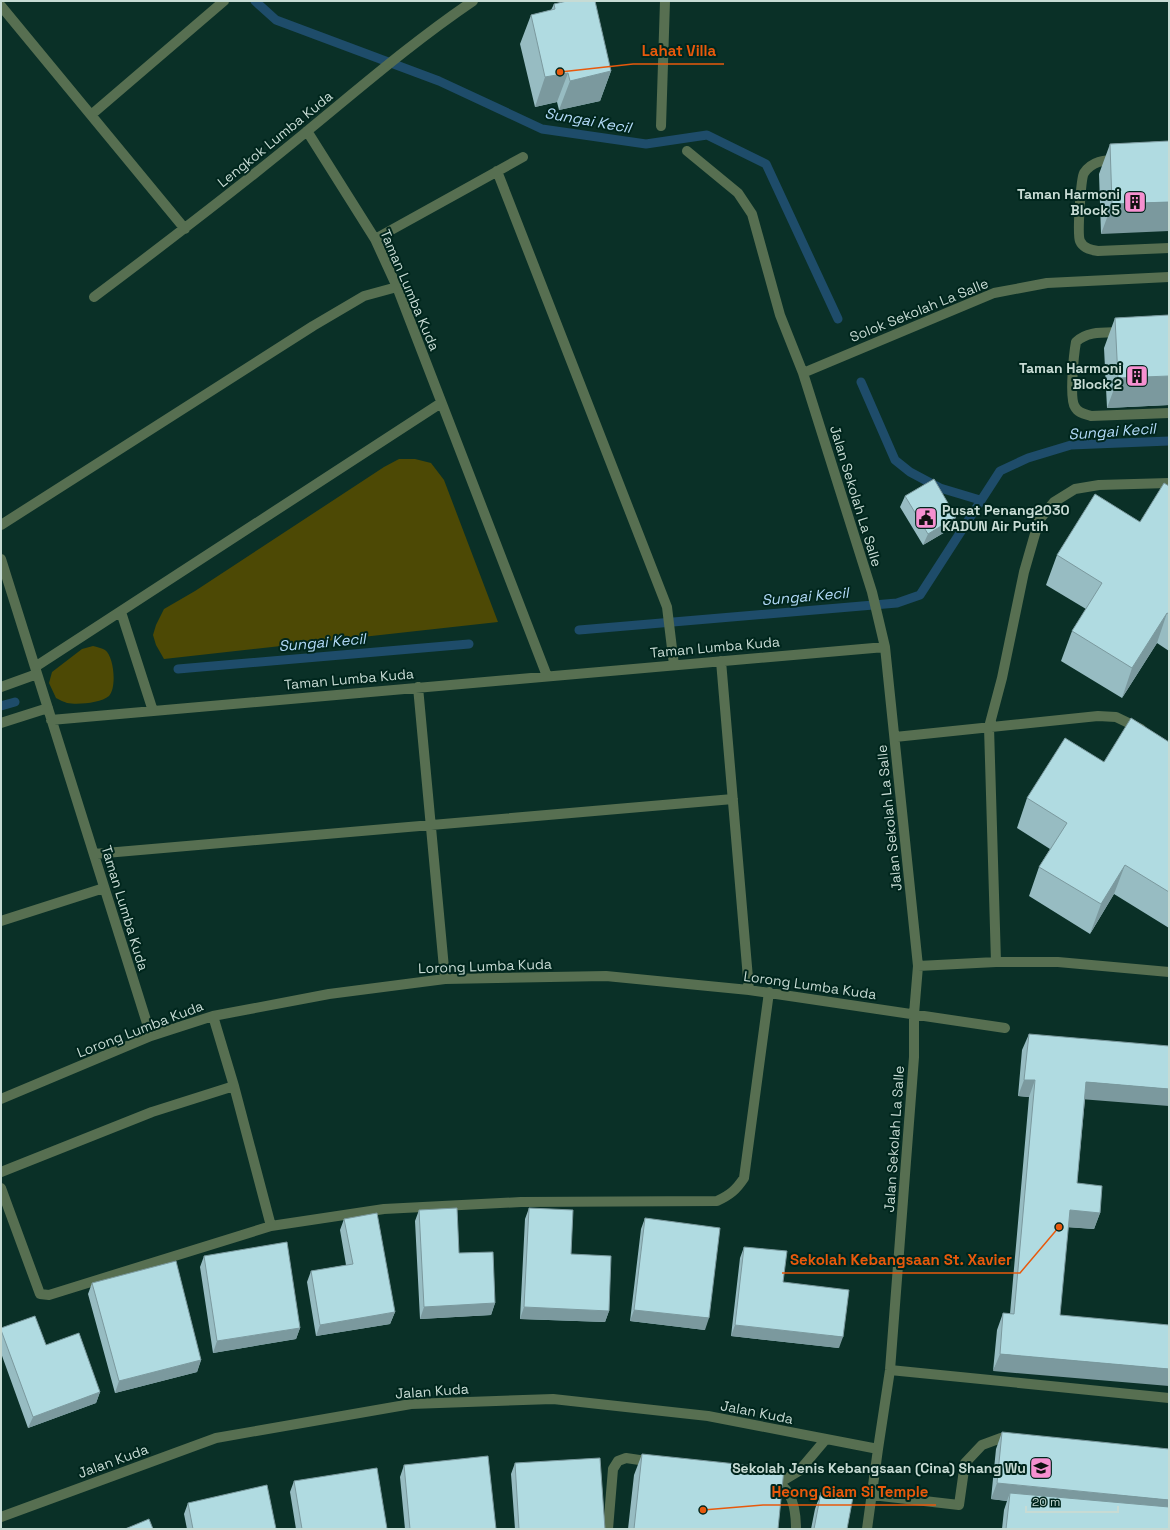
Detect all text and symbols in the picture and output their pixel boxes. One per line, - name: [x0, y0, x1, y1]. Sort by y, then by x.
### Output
- callout: Lahat Villa: [633, 37, 724, 64]
- text: Lahat Villa: [642, 41, 717, 60]
- street label: Lengkok Lumba Kuda: [214, 87, 336, 191]
- water label: Sungai Kecil: [543, 103, 635, 137]
- place label: Taman Harmoni Block 5: [1017, 185, 1120, 219]
- building icon: Taman Harmoni Block 5: [1122, 189, 1148, 215]
- street label: Taman Lumba Kuda: [376, 227, 444, 353]
- street label: Solok Sekolah La Salle: [847, 274, 991, 346]
- place label: Taman Harmoni Block 2: [1019, 359, 1122, 393]
- building icon: Taman Harmoni Block 2: [1124, 363, 1150, 389]
- water label: Sungai Kecil: [1068, 418, 1159, 444]
- street label: Jalan Sekolah La Salle: [826, 423, 886, 569]
- place label: Pusat Penang2030 KADUN Air Putih: [942, 501, 1070, 535]
- public building icon: Pusat Penang2030 KADUN Air Putih: [913, 505, 939, 531]
- water label: Sungai Kecil: [761, 583, 852, 609]
- water label: Sungai Kecil: [278, 629, 369, 655]
- street label: Taman Lumba Kuda: [649, 632, 781, 662]
- street label: Taman Lumba Kuda: [283, 664, 415, 694]
- street label: Jalan Sekolah La Salle: [872, 744, 906, 892]
- street label: Taman Lumba Kuda: [97, 843, 153, 973]
- street label: Lorong Lumba Kuda: [418, 955, 552, 977]
- street label: Lorong Lumba Kuda: [742, 967, 878, 1003]
- street label: Lorong Lumba Kuda: [74, 997, 206, 1061]
- street label: Jalan Sekolah La Salle: [880, 1065, 908, 1213]
- callout: Sekolah Kebangsaan St. Xavier: [782, 1246, 1020, 1273]
- text: Sekolah Kebangsaan St. Xavier: [790, 1250, 1012, 1269]
- street label: Jalan Kuda: [395, 1379, 469, 1403]
- street label: Jalan Kuda: [719, 1396, 795, 1428]
- street label: Jalan Kuda: [75, 1440, 151, 1482]
- school or university icon: Sekolah Jenis Kebangsaan (Cina) Shang Wu: [1028, 1455, 1054, 1481]
- place label: Sekolah Jenis Kebangsaan (Cina) Shang Wu: [732, 1459, 1026, 1477]
- callout: Heong Giam Si Temple: [763, 1478, 936, 1505]
- text: Heong Giam Si Temple: [771, 1482, 929, 1501]
- scale bar: [1026, 1488, 1118, 1514]
- text: 20 m: [1032, 1494, 1060, 1510]

